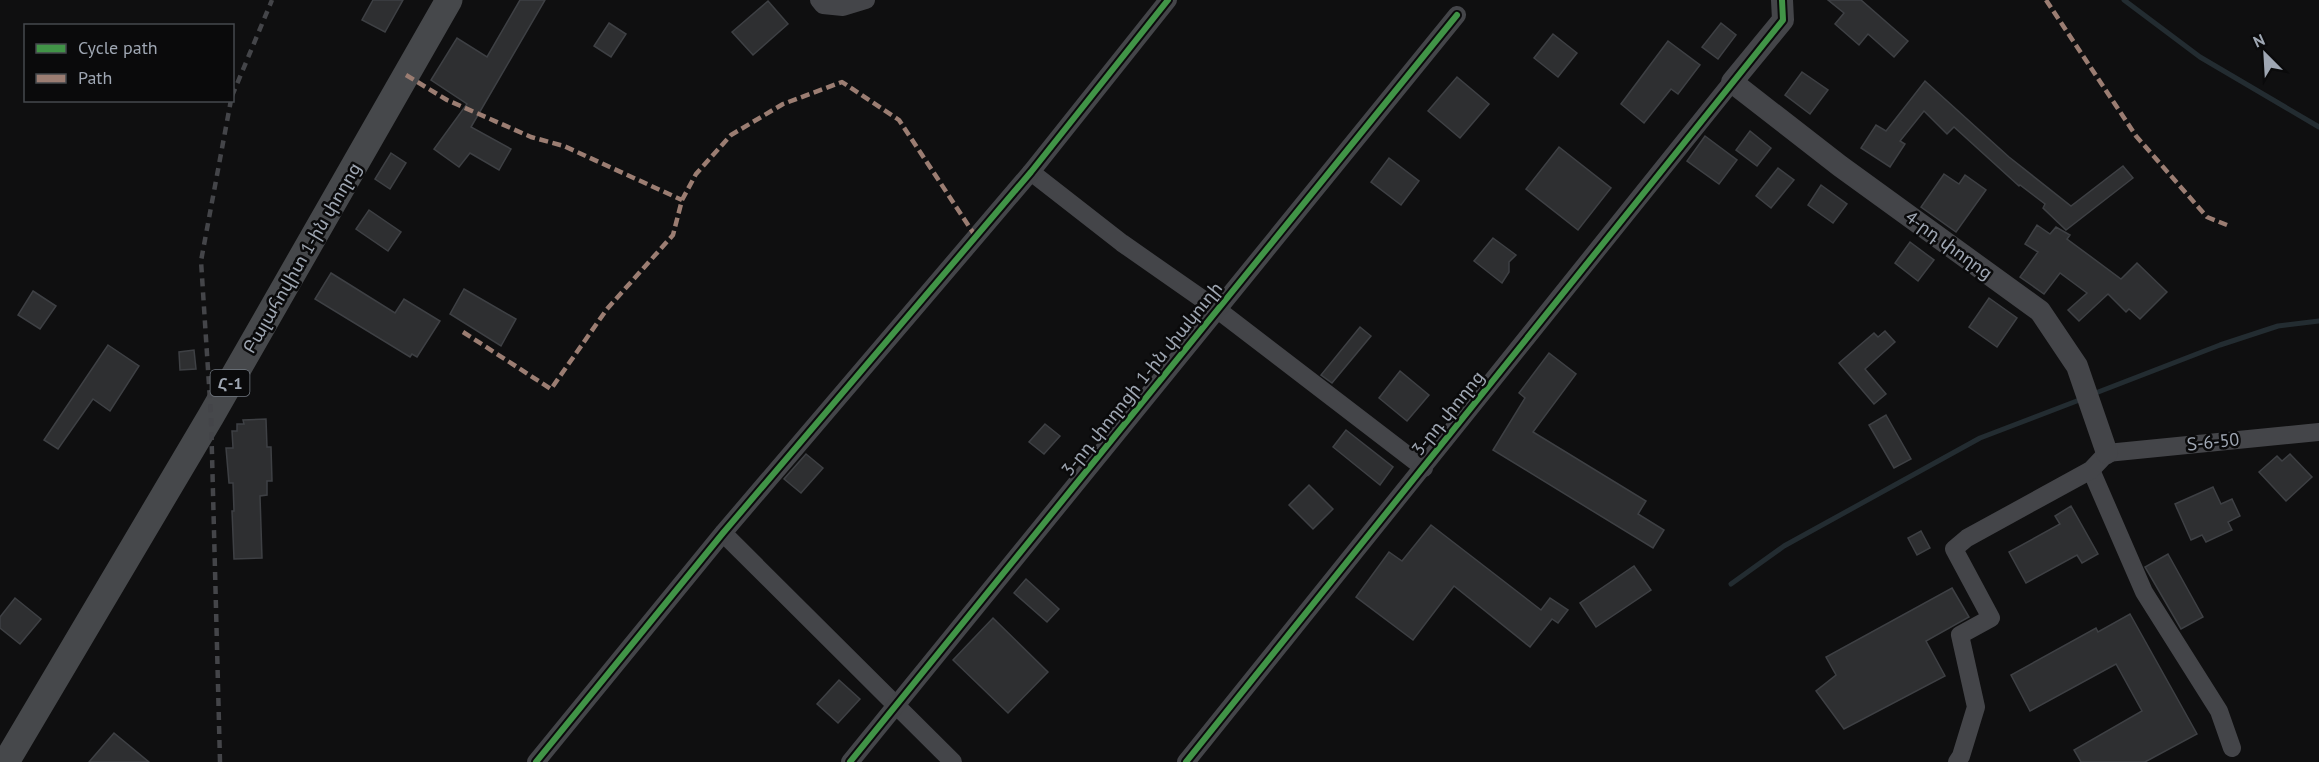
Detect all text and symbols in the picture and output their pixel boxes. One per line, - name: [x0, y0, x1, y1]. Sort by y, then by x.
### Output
- legend: [24, 24, 234, 102]
- north arrow: [2235, 24, 2295, 84]
- text: N: [2250, 29, 2268, 52]
- text: Cycle path: [78, 36, 158, 59]
- text: Path: [78, 66, 112, 89]
- street label: Բալահովիտ 1-ին փողոց: [237, 158, 366, 357]
- street label: 4-րդ փողոց: [1901, 205, 1998, 284]
- street label: 3-րդ փողոցի 1-ին փակուղի: [1056, 277, 1227, 480]
- street label: 3-րդ փողոց: [1406, 366, 1489, 460]
- road number: Հ-1: [210, 370, 250, 396]
- street label: Տ-6-50: [2186, 427, 2241, 456]

